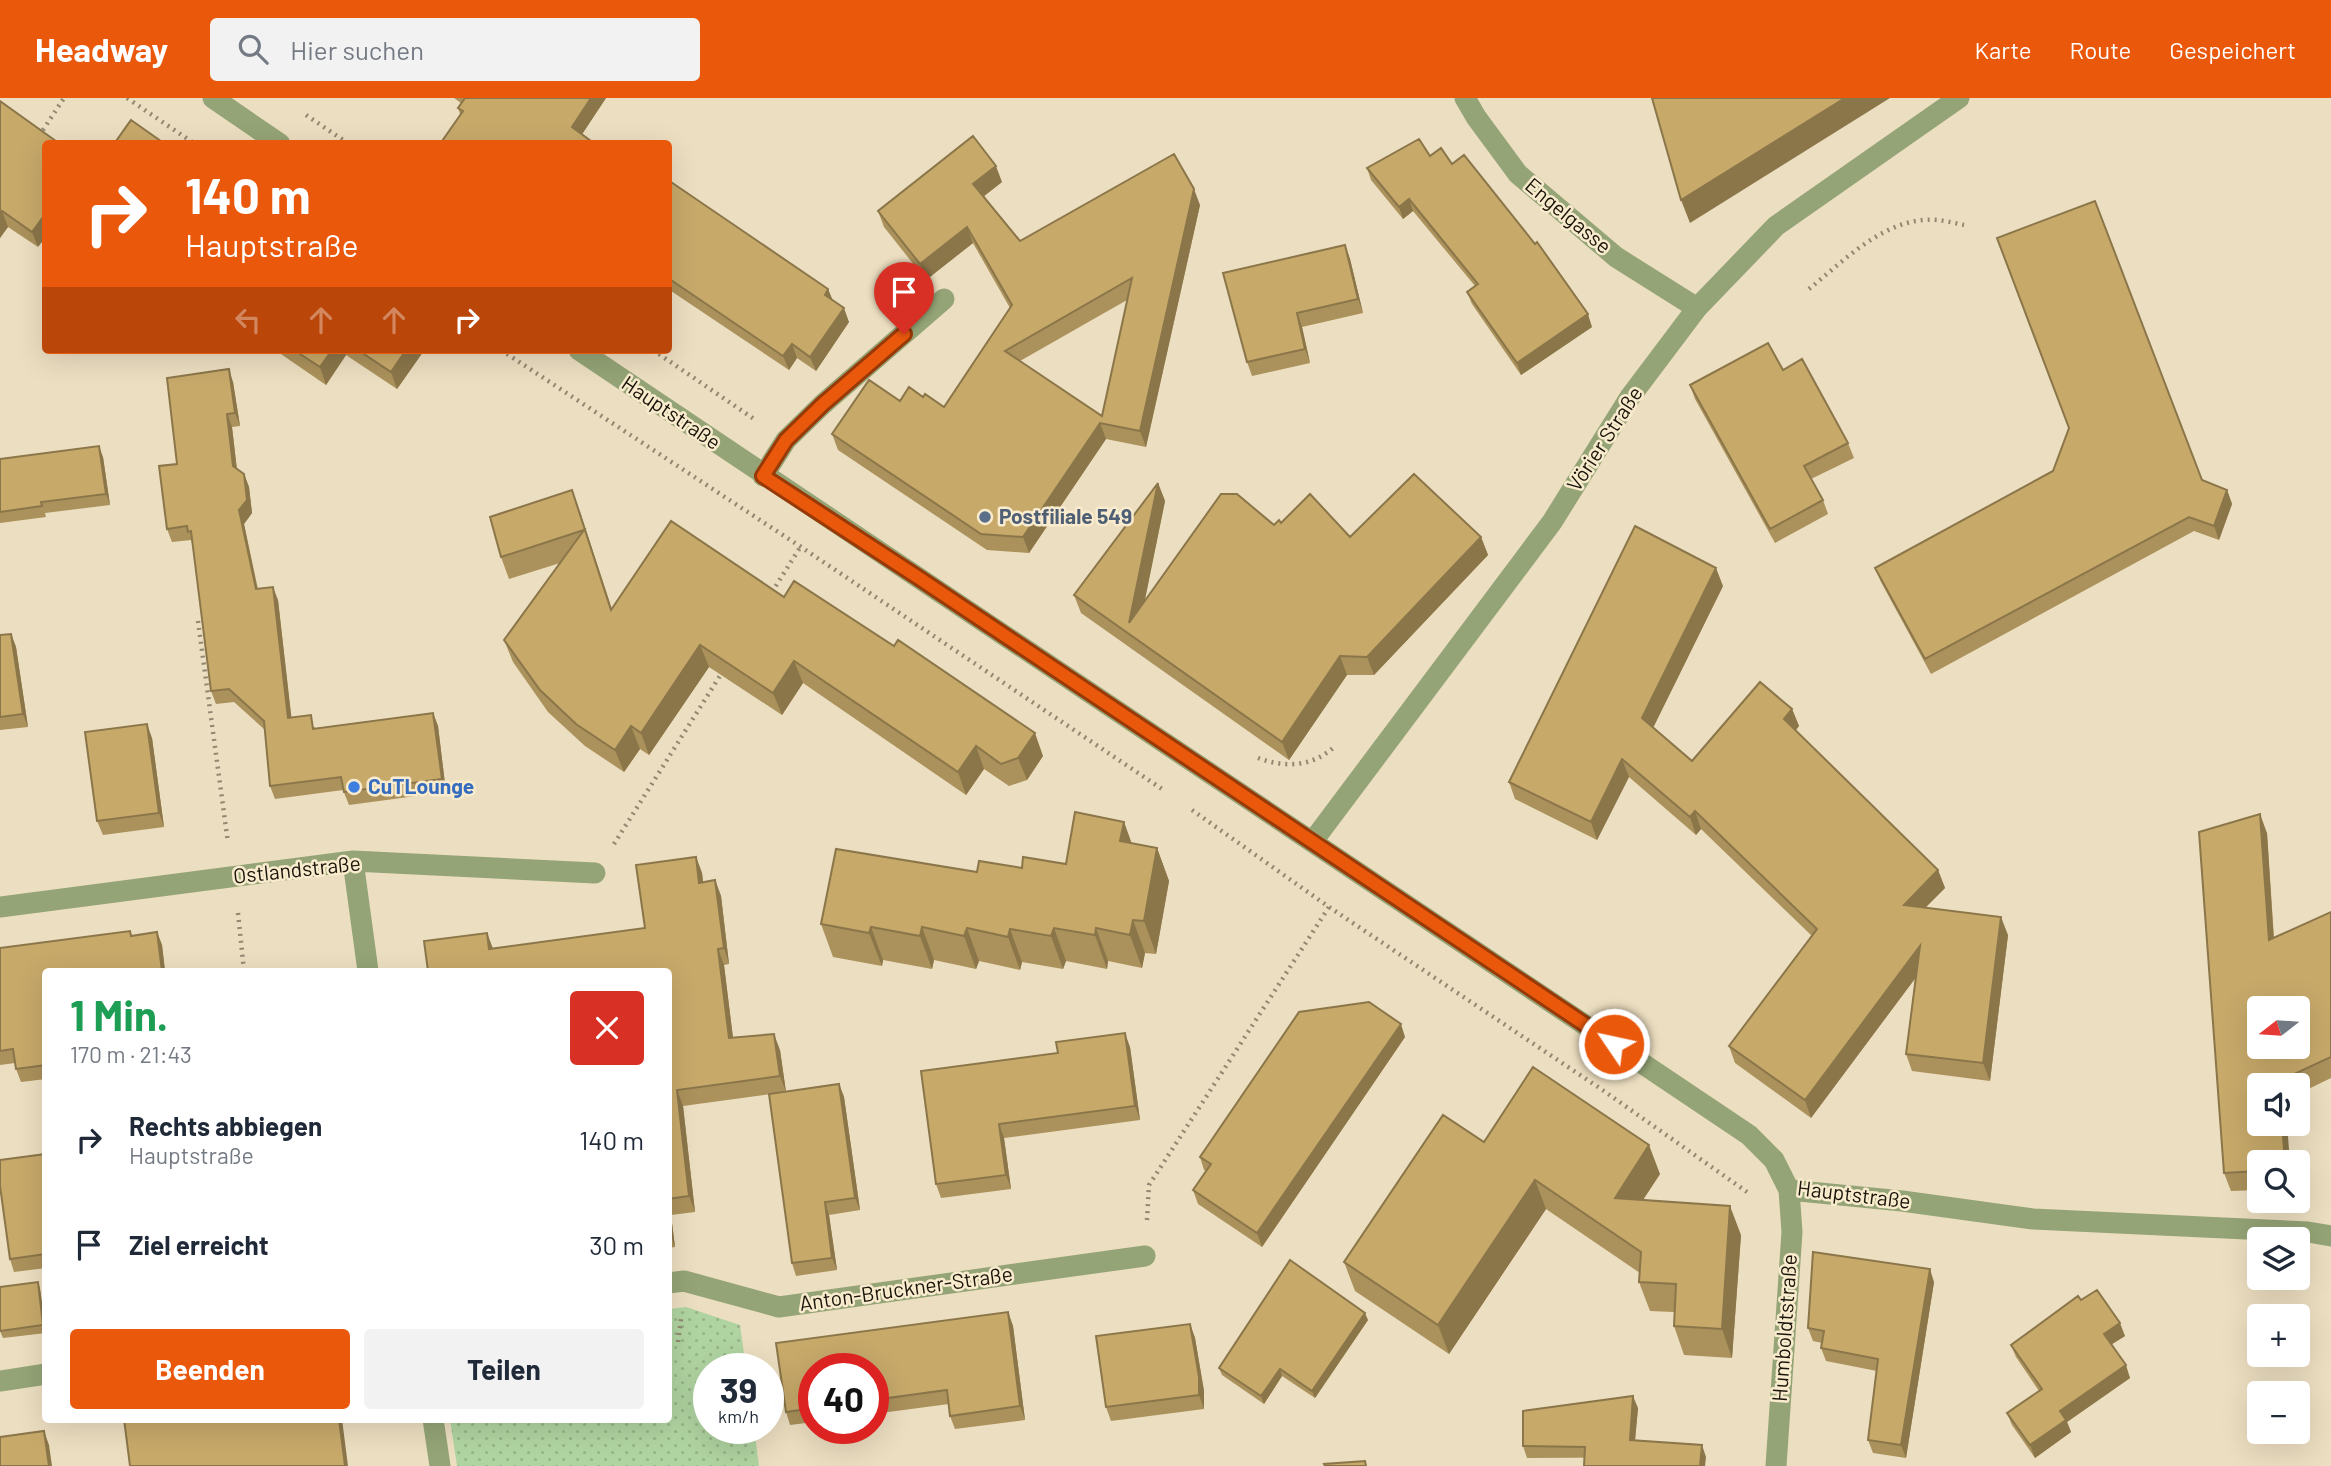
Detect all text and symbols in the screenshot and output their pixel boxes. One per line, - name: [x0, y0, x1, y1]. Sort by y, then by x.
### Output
- search box: [210, 18, 700, 81]
- text: Headway: [35, 29, 168, 69]
- icon: search: [234, 30, 272, 68]
- text: Hier suchen: [290, 34, 424, 65]
- text: Karte: [1974, 35, 2032, 64]
- text: Route: [2070, 35, 2131, 64]
- text: Gespeichert: [2169, 35, 2296, 64]
- text: 140 m: [185, 165, 311, 224]
- icon: right: [70, 168, 161, 259]
- street label: Engelgasse: [1521, 172, 1617, 258]
- text: Hauptstraße: [185, 225, 359, 263]
- pin: [874, 262, 934, 334]
- icon: arrive: [885, 273, 923, 311]
- icon: left: [229, 301, 267, 339]
- icon: ahead: [302, 301, 340, 339]
- icon: ahead: [375, 301, 413, 339]
- icon: right: [448, 301, 486, 339]
- street label: Hauptstraße: [618, 370, 726, 454]
- street label: Vörier Straße: [1561, 381, 1647, 495]
- place label: Postfiliale 549: [999, 503, 1132, 528]
- marker: Postfiliale 549: [977, 509, 993, 525]
- place label: CuTLounge: [368, 773, 474, 798]
- marker: CuTLounge: [346, 779, 362, 795]
- street label: Ostlandstraße: [232, 849, 362, 888]
- text: 1 Min.: [70, 989, 168, 1039]
- button: close: [570, 991, 644, 1065]
- north arrow: [2247, 996, 2310, 1059]
- map controls: [2247, 996, 2310, 1444]
- position arrow: [1577, 1007, 1651, 1081]
- text: 170 m · 21:43: [70, 1040, 192, 1068]
- button: sound: [2247, 1073, 2310, 1136]
- text: Rechts abbiegen: [129, 1110, 322, 1141]
- icon: right: [70, 1121, 108, 1159]
- text: 140 m: [579, 1124, 644, 1155]
- text: Hauptstraße: [129, 1141, 254, 1169]
- button: search: [2247, 1150, 2310, 1213]
- street label: Hauptstraße: [1796, 1174, 1912, 1213]
- icon: arrive: [70, 1226, 108, 1264]
- button: layers: [2247, 1227, 2310, 1290]
- text: Ziel erreicht: [129, 1229, 269, 1260]
- text: 30 m: [589, 1229, 644, 1260]
- street label: Humboldtstraße: [1766, 1253, 1801, 1403]
- street label: Anton-Bruckner-Straße: [798, 1260, 1014, 1315]
- button: +: [2247, 1304, 2310, 1367]
- button: Beenden: [70, 1329, 350, 1409]
- button: Teilen: [364, 1329, 644, 1409]
- speed limit sign: 40: [798, 1353, 889, 1444]
- text: 39: [720, 1368, 757, 1410]
- button: −: [2247, 1381, 2310, 1444]
- text: km/h: [718, 1405, 759, 1427]

